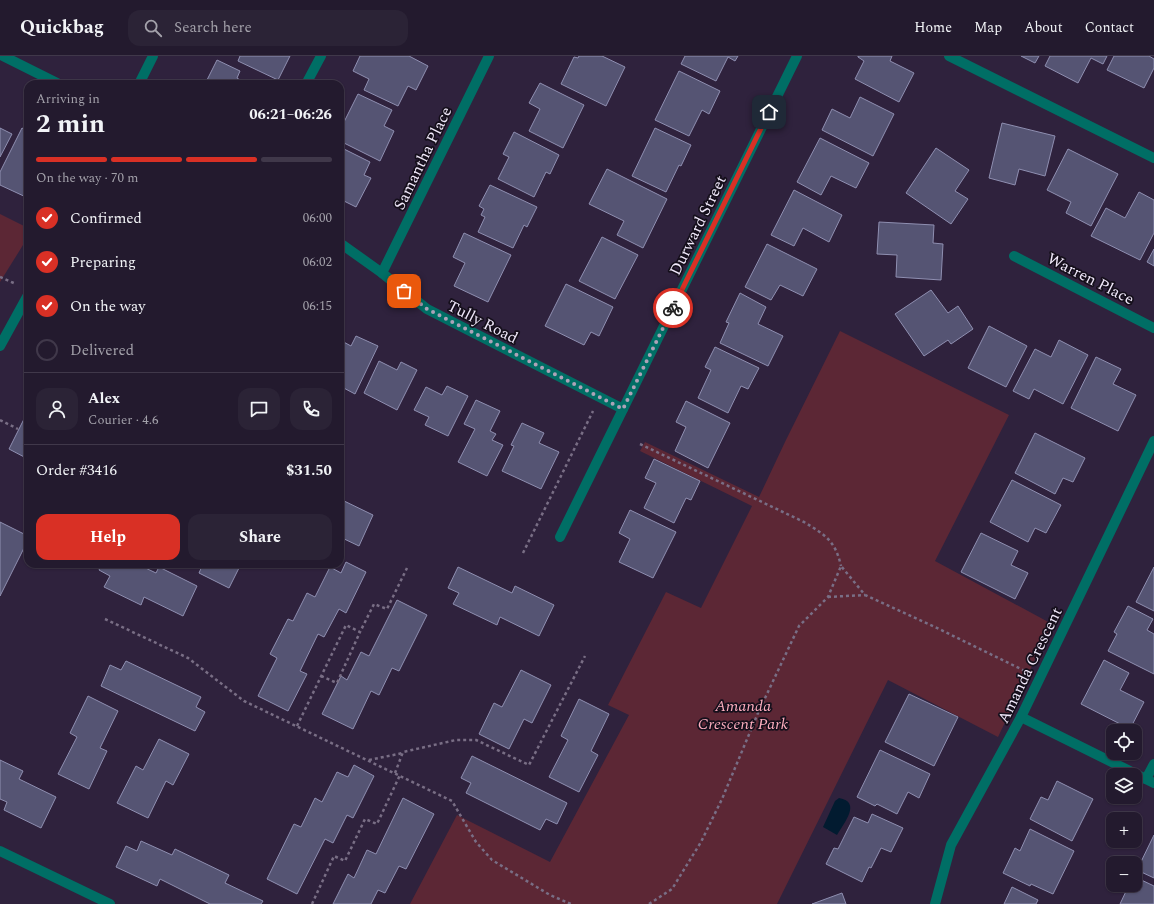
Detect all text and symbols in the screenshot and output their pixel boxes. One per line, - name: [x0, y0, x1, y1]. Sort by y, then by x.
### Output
- search box: [128, 10, 408, 46]
- text: Quickbag: [20, 13, 104, 42]
- text: Search here: [174, 16, 252, 39]
- icon: search: [142, 17, 164, 39]
- text: Home: [914, 17, 952, 38]
- text: Map: [974, 17, 1002, 38]
- text: About: [1024, 17, 1063, 38]
- text: Contact: [1085, 17, 1134, 38]
- text: Arriving in: [36, 89, 100, 109]
- pin: [752, 95, 786, 129]
- icon: home: [758, 101, 780, 123]
- text: 06:21–06:26: [249, 103, 332, 126]
- street label: Samantha Place: [387, 103, 458, 214]
- text: 2 min: [36, 104, 105, 144]
- text: On the way · 70 m: [36, 168, 139, 188]
- street label: Durward Street: [663, 171, 733, 280]
- icon: check: [36, 207, 58, 229]
- text: Confirmed: [70, 207, 142, 230]
- text: 06:00: [303, 208, 332, 228]
- street label: Warren Place: [1043, 247, 1138, 311]
- icon: check: [36, 251, 58, 273]
- text: Preparing: [70, 251, 136, 274]
- text: 06:02: [303, 252, 332, 272]
- pin: [387, 274, 421, 308]
- icon: bag: [393, 280, 415, 302]
- courier: [653, 288, 693, 328]
- street label: Tully Road: [443, 294, 522, 350]
- icon: check: [36, 295, 58, 317]
- text: On the way: [70, 295, 145, 318]
- text: 06:15: [303, 296, 332, 316]
- icon: bike: [662, 297, 684, 319]
- text: Delivered: [70, 339, 134, 362]
- text: Alex: [88, 387, 120, 410]
- button: person: [36, 388, 78, 430]
- button: chat: [238, 388, 280, 430]
- button: phone: [290, 388, 332, 430]
- text: Courier · 4.6: [88, 410, 158, 430]
- text: Order #3416: [36, 459, 117, 482]
- text: $31.50: [286, 459, 332, 482]
- button: Help: [36, 514, 180, 560]
- button: Share: [188, 514, 332, 560]
- street label: Amanda Crescent: [991, 603, 1069, 728]
- park label: Amanda Crescent Park: [698, 694, 789, 736]
- map controls: [1106, 724, 1142, 892]
- button: locate: [1106, 724, 1142, 760]
- button: layers: [1106, 768, 1142, 804]
- button: +: [1106, 812, 1142, 848]
- button: −: [1106, 856, 1142, 892]

